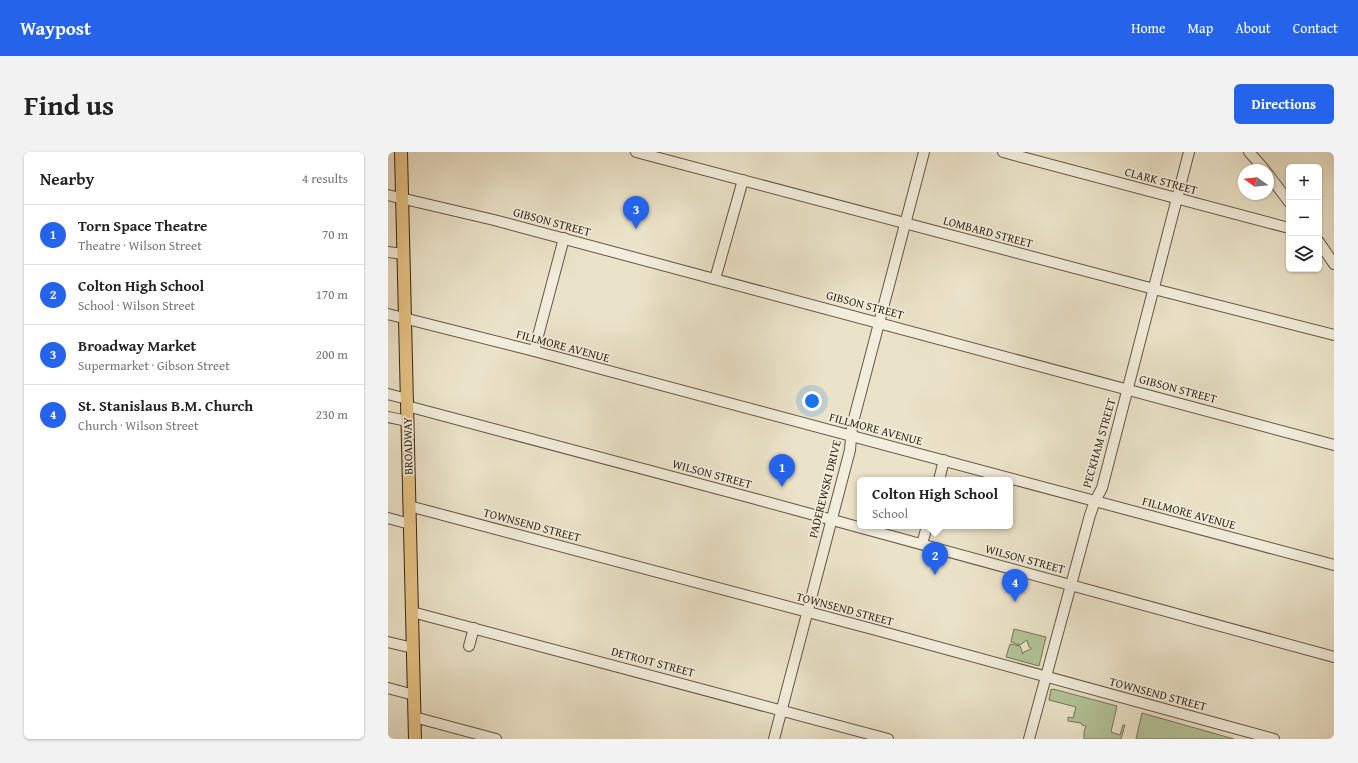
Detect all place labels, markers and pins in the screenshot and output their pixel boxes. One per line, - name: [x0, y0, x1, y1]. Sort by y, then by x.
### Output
- pin: 3: [623, 196, 649, 229]
- pin: 1: [769, 454, 795, 487]
- pin: 2: [922, 542, 948, 575]
- pin: 4: [1002, 569, 1028, 602]

